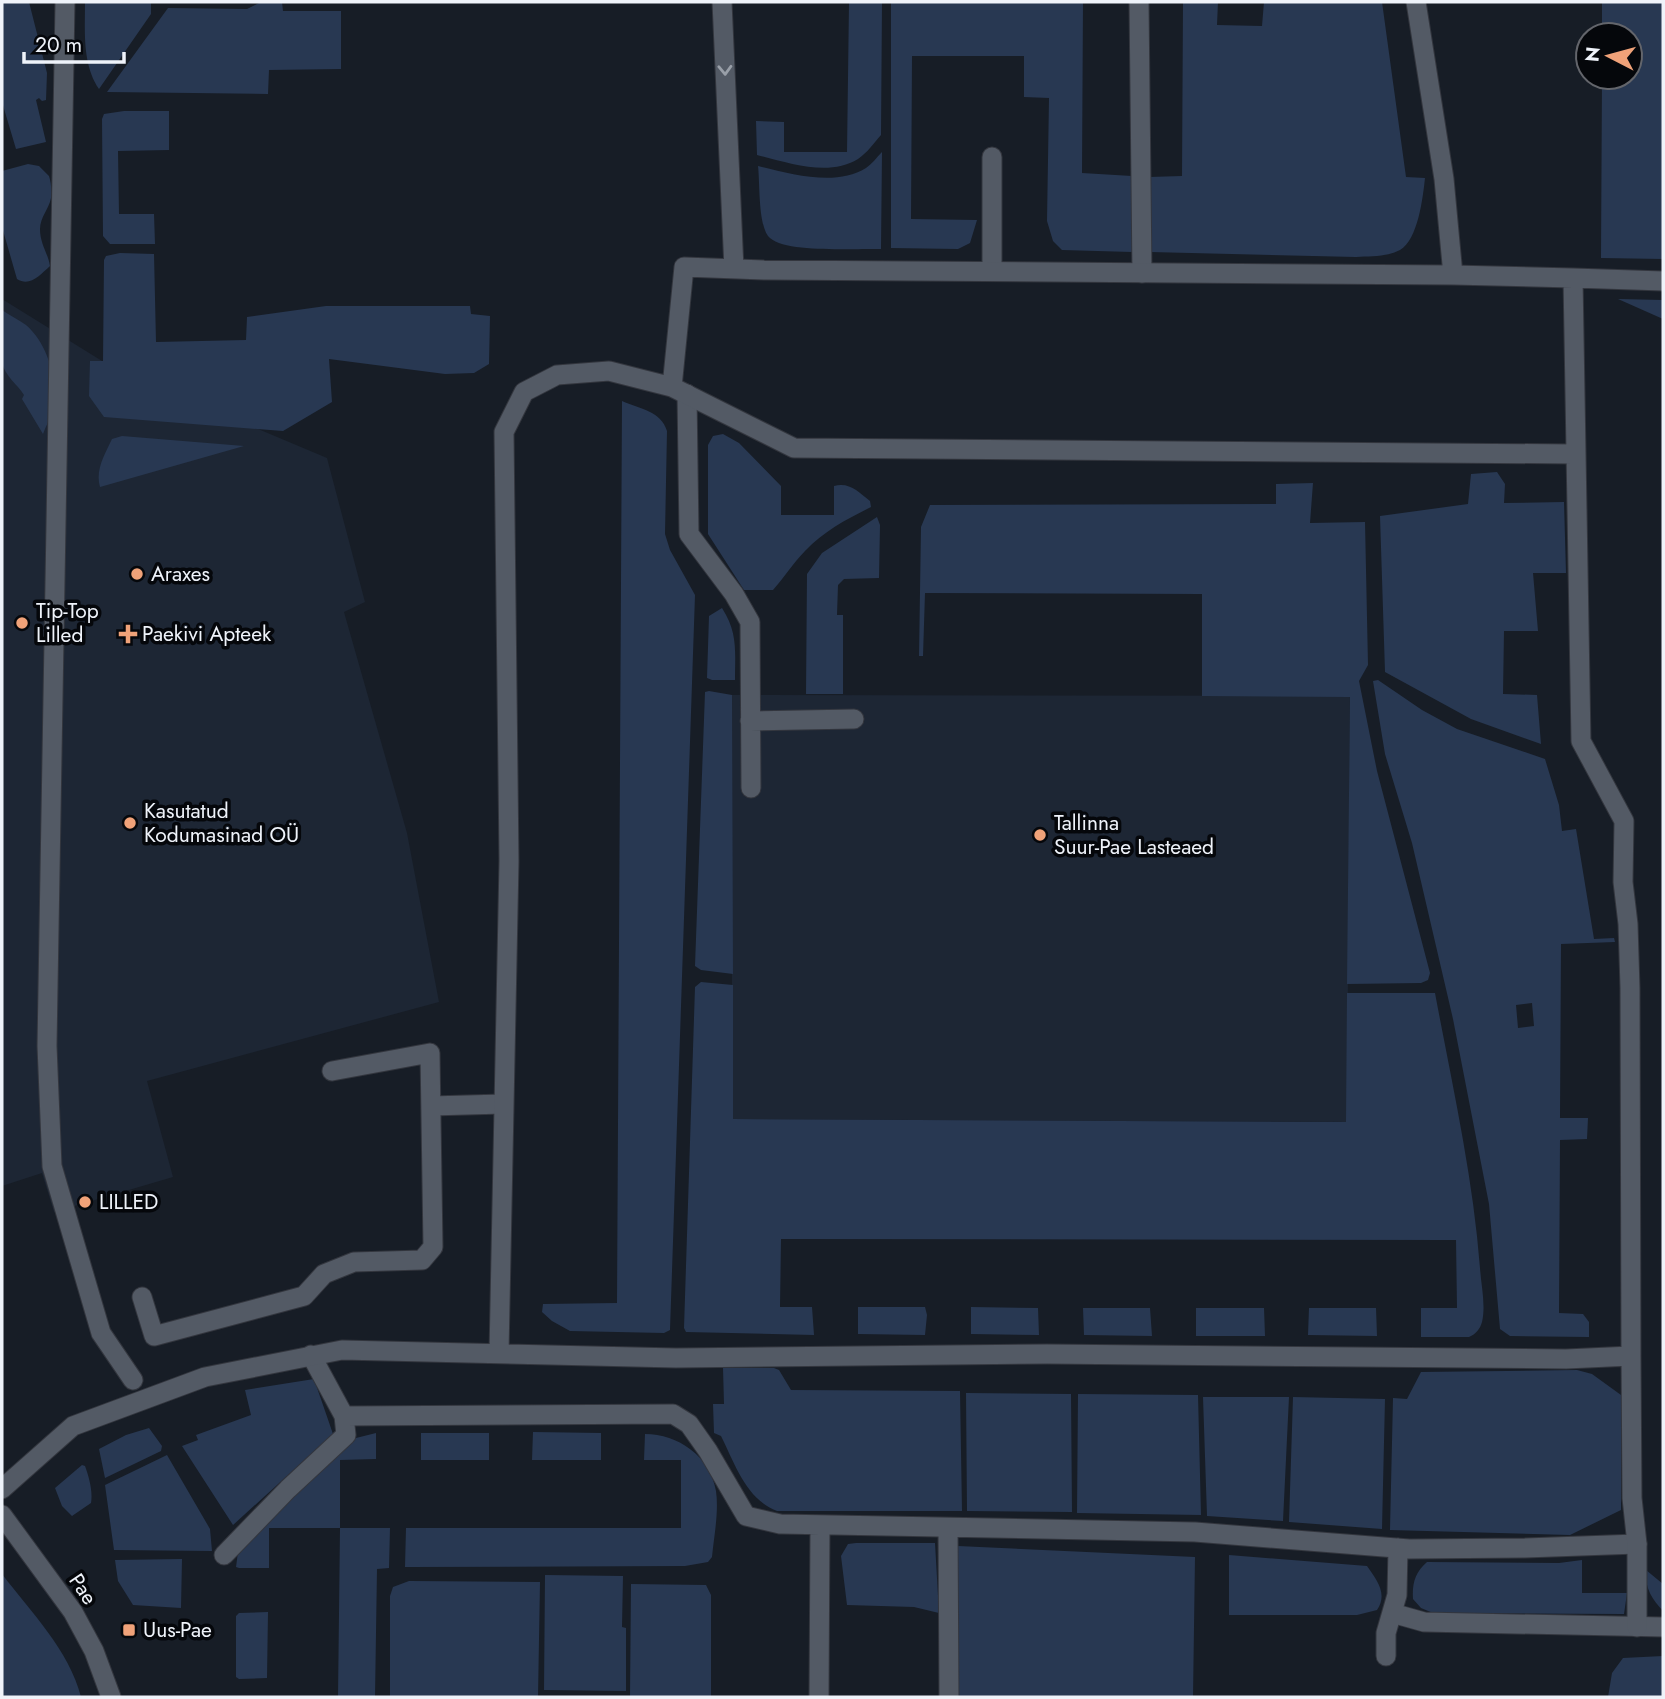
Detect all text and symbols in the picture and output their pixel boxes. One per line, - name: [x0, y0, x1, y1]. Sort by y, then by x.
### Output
- scale bar: [24, 21, 124, 65]
- north arrow: [1574, 21, 1644, 91]
- text: 20 m: [35, 30, 82, 60]
- text: N: [1578, 45, 1607, 63]
- one-way arrow: [718, 65, 733, 76]
- place label: Araxes: [151, 559, 210, 589]
- marker: Araxes: [129, 566, 145, 582]
- place label: Tip-Top Lilled: [36, 596, 99, 650]
- marker: Tip-Top Lilled: [14, 615, 30, 631]
- place label: Paekivi Apteek: [142, 619, 272, 649]
- marker: Paekivi Apteek: [120, 626, 136, 642]
- place label: Kasutatud Kodumasinad OÜ: [144, 796, 299, 850]
- place label: Tallinna Suur-Pae Lasteaed: [1054, 808, 1214, 862]
- marker: Kasutatud Kodumasinad OÜ: [122, 815, 138, 831]
- marker: Tallinna Suur-Pae Lasteaed: [1032, 827, 1048, 843]
- place label: LILLED: [99, 1187, 158, 1217]
- marker: LILLED: [77, 1194, 93, 1210]
- street label: Pae: [62, 1567, 104, 1611]
- place label: Uus-Pae: [143, 1615, 212, 1645]
- marker: Uus-Pae: [121, 1622, 137, 1638]

